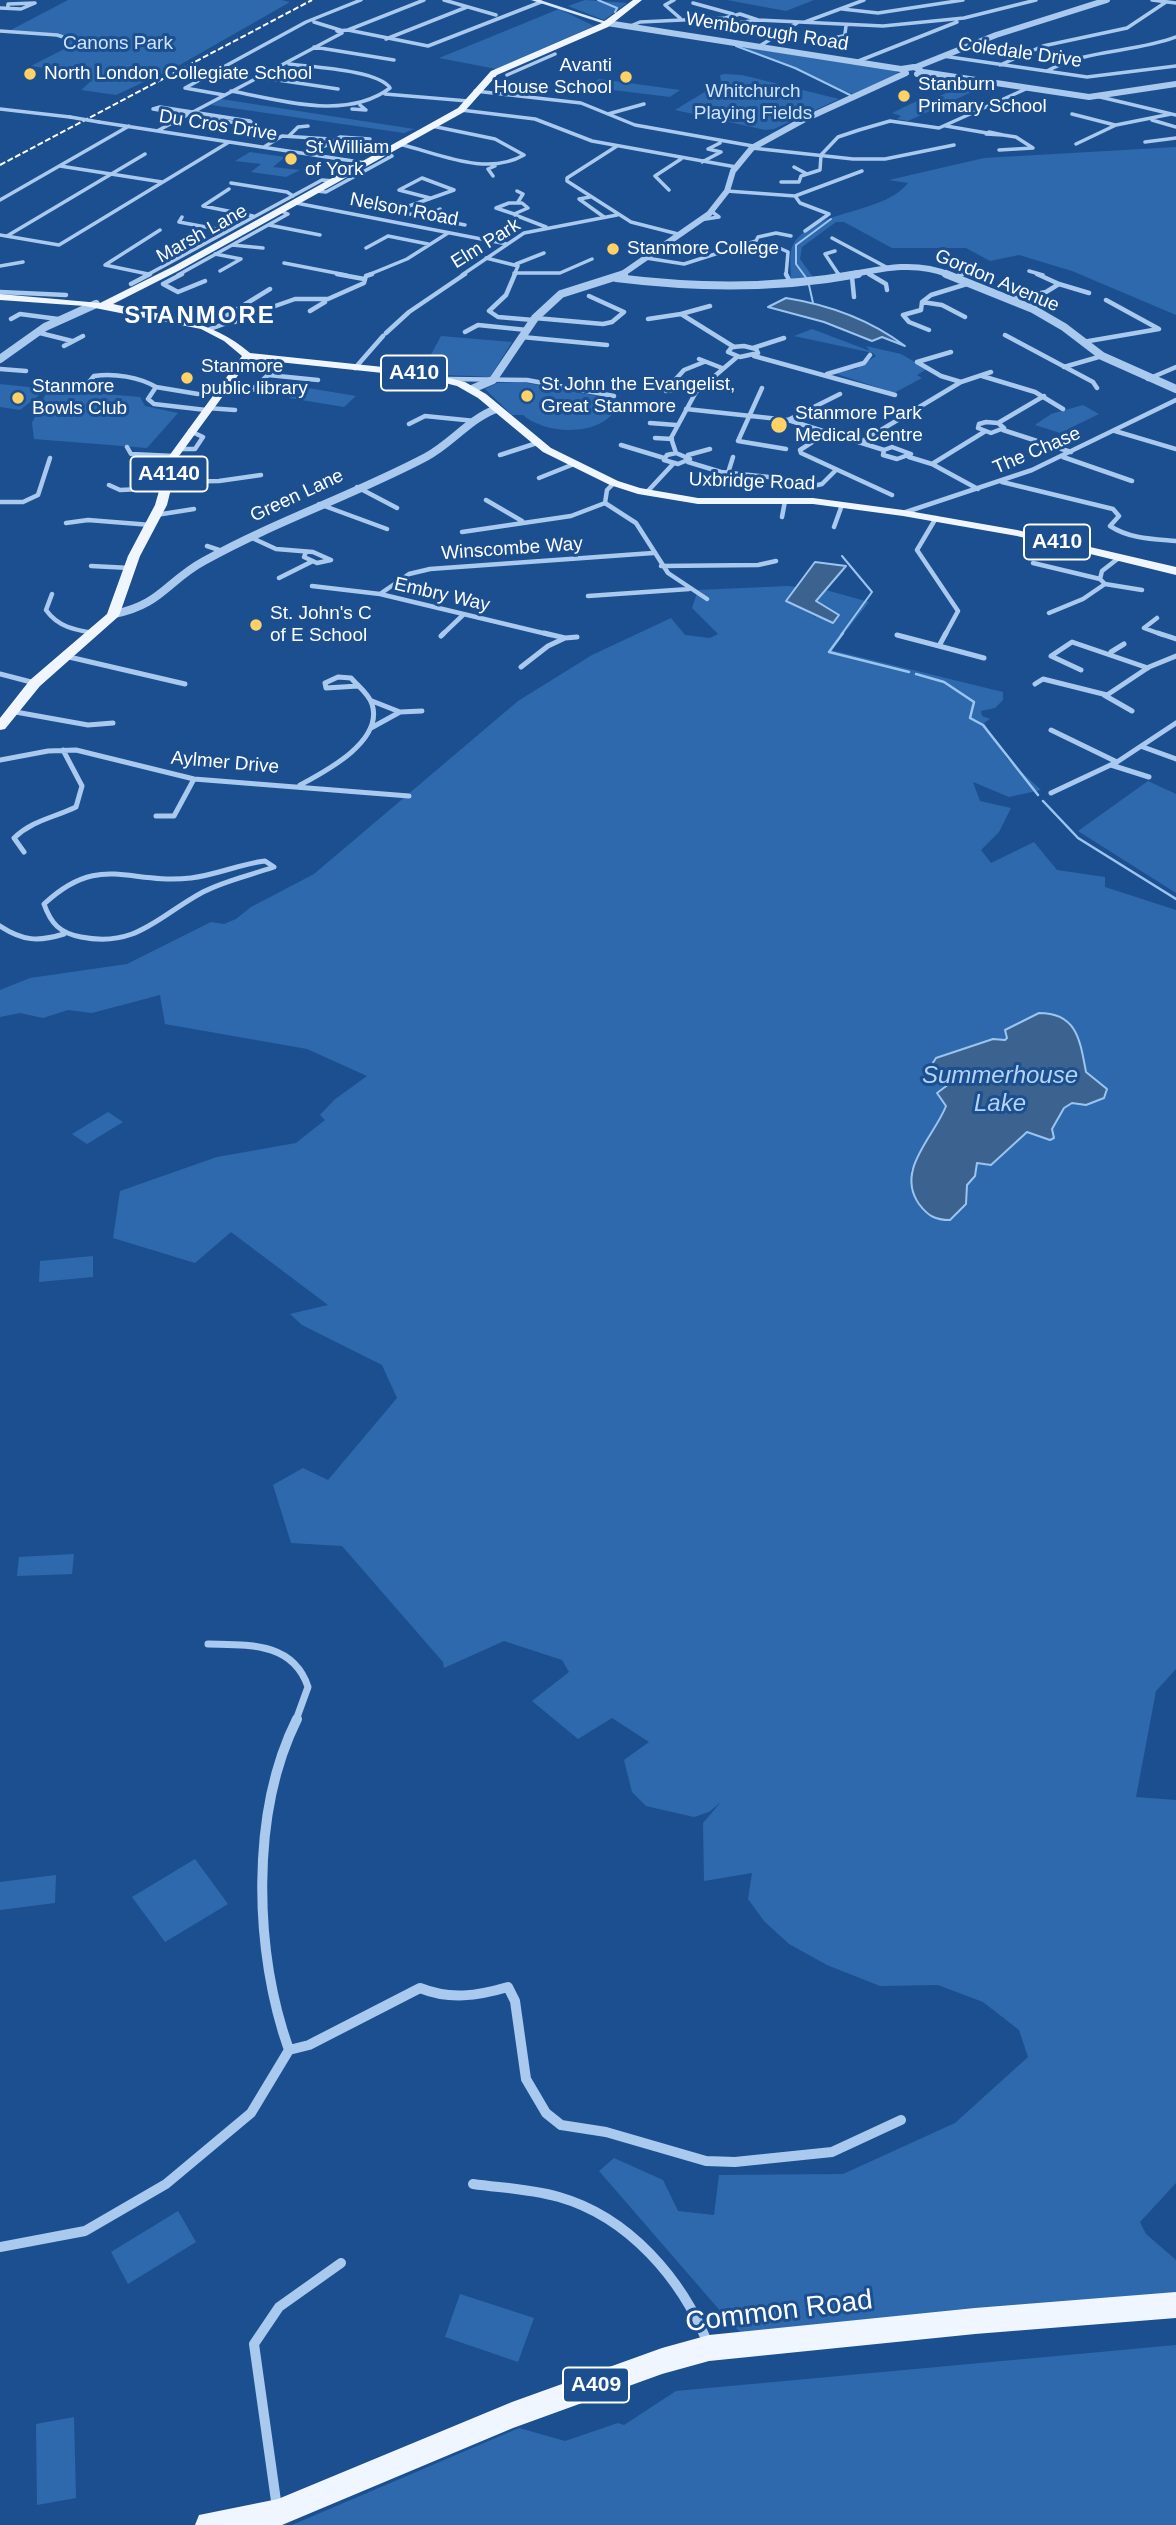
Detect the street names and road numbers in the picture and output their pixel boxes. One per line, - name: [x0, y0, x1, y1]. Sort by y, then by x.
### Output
- street label: Wemborough Road: [684, 8, 850, 56]
- street label: Coledale Drive: [957, 33, 1083, 73]
- street label: Du Cros Drive: [157, 105, 279, 147]
- street label: Nelson Road: [348, 188, 460, 232]
- street label: Marsh Lane: [153, 200, 251, 268]
- street label: Elm Park: [447, 214, 525, 274]
- street label: Gordon Avenue: [931, 245, 1063, 317]
- road number: A410: [381, 356, 447, 390]
- street label: The Chase: [990, 422, 1084, 480]
- road number: A4140: [130, 456, 208, 491]
- street label: Green Lane: [247, 464, 347, 528]
- street label: Uxbridge Road: [688, 468, 816, 496]
- road number: A410: [1024, 524, 1090, 560]
- street label: Winscombe Way: [440, 533, 584, 565]
- street label: Embry Way: [392, 573, 492, 617]
- street label: Aylmer Drive: [170, 747, 280, 779]
- street label: Common Road: [684, 2284, 874, 2340]
- road number: A409: [563, 2368, 629, 2402]

